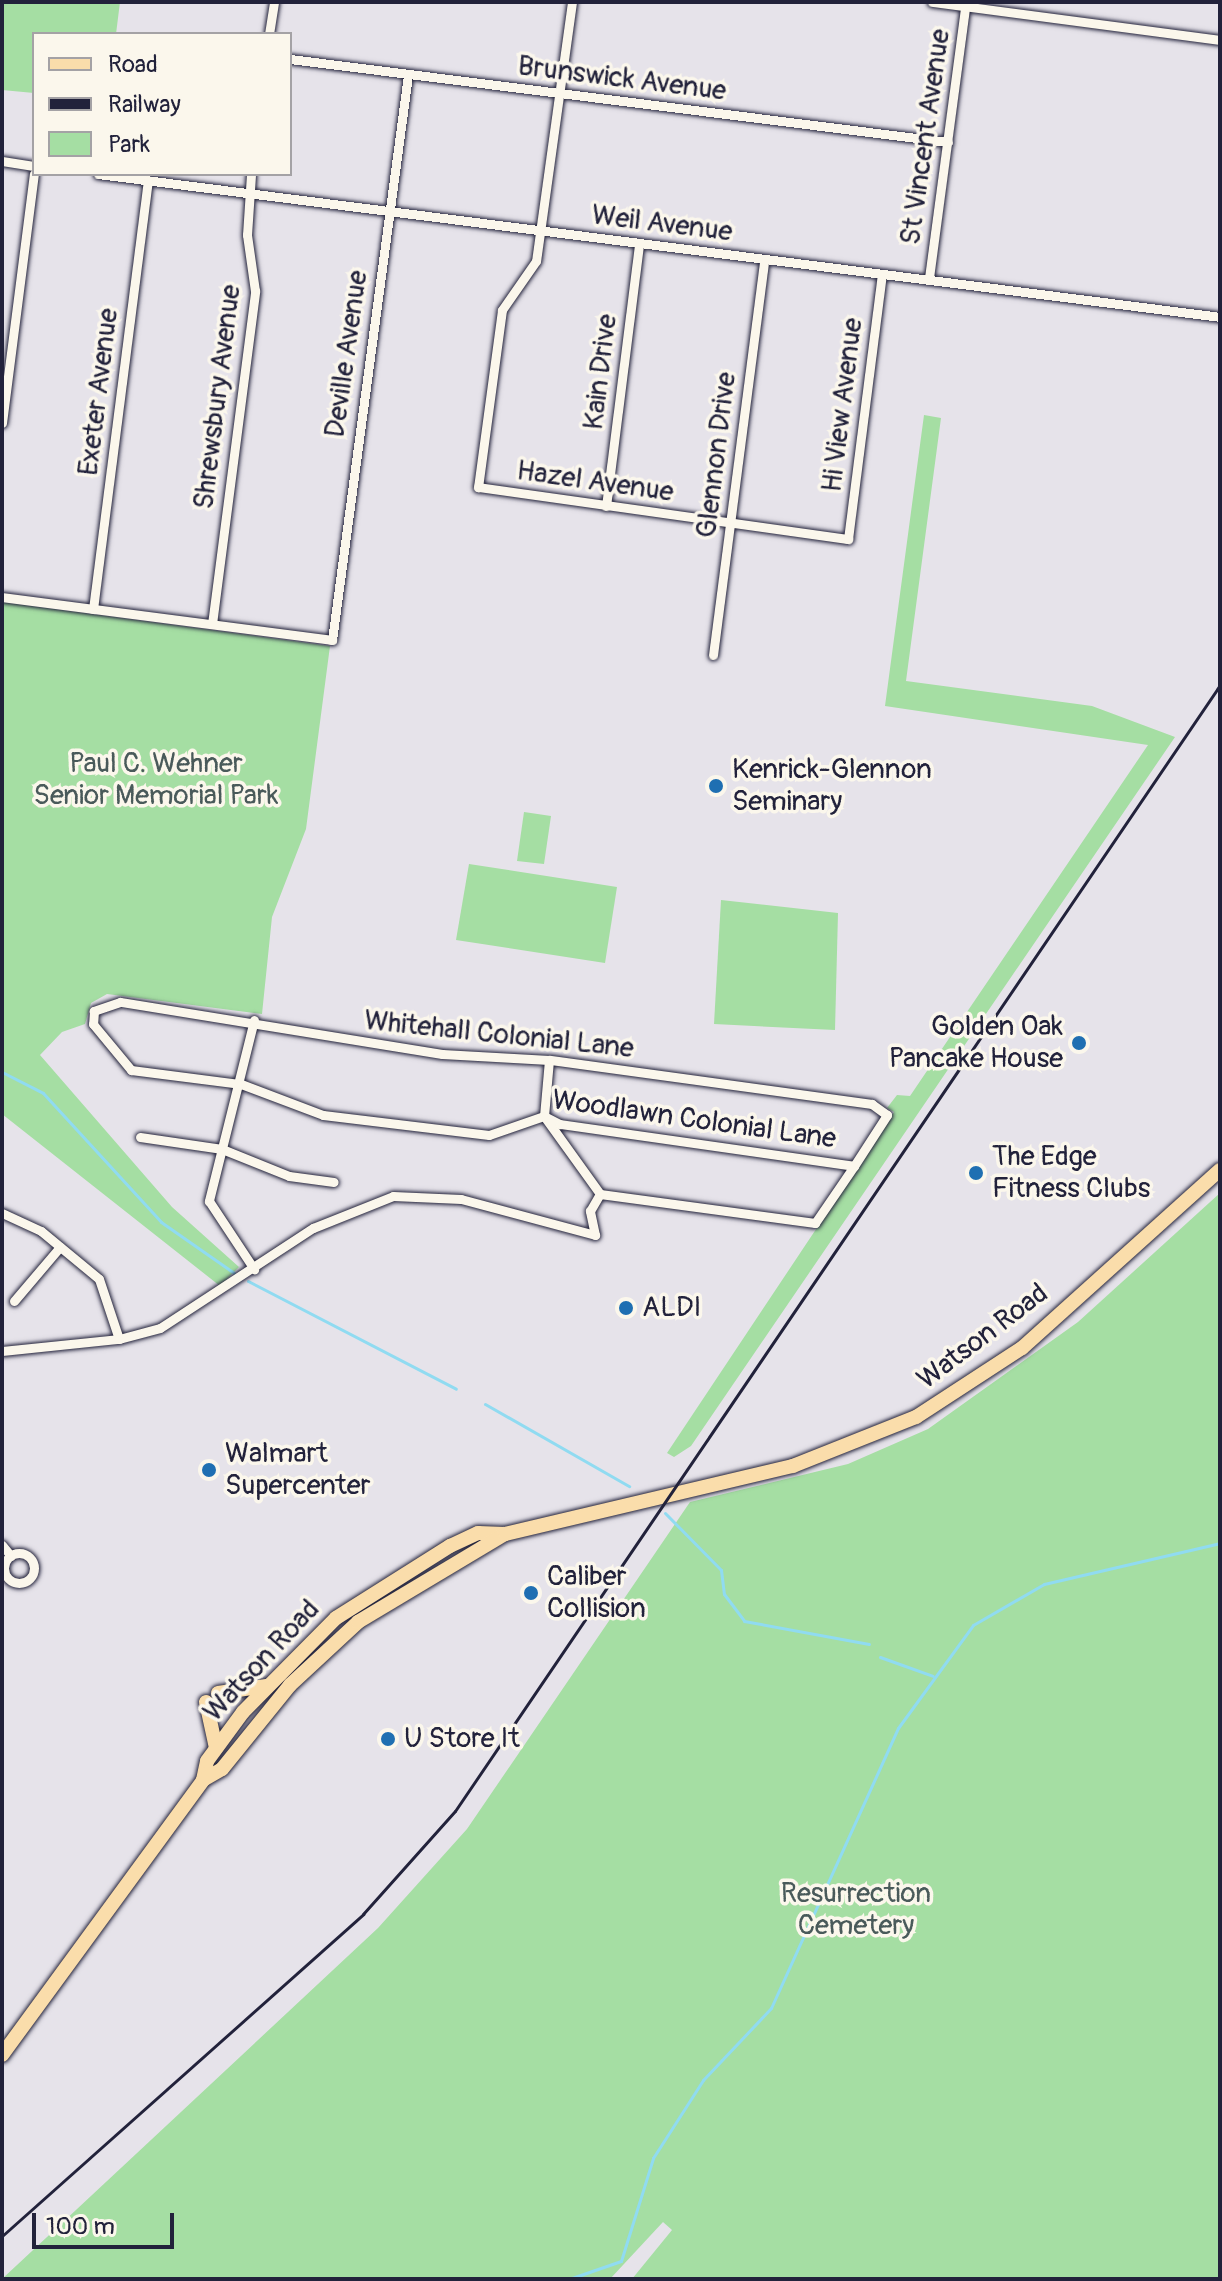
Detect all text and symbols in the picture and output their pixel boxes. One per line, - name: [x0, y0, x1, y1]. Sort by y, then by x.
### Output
- street label: St Vincent Avenue: [894, 27, 958, 247]
- legend: [32, 32, 292, 176]
- text: Road: [108, 50, 158, 79]
- street label: Brunswick Avenue: [516, 50, 728, 108]
- text: Railway: [108, 90, 181, 119]
- text: Park: [108, 130, 150, 159]
- street label: Weil Avenue: [590, 199, 734, 249]
- street label: Deville Avenue: [319, 268, 375, 440]
- street label: Shrewsbury Avenue: [188, 283, 248, 511]
- street label: Exeter Avenue: [72, 306, 126, 478]
- street label: Kain Drive: [577, 312, 625, 432]
- street label: Hi View Avenue: [816, 316, 870, 494]
- street label: Glennon Drive: [690, 370, 744, 540]
- street label: Hazel Avenue: [514, 454, 676, 510]
- park label: Paul C. Wehner Senior Memorial Park: [34, 747, 278, 813]
- place label: Kenrick-Glennon Seminary: [732, 753, 932, 819]
- marker: Kenrick-Glennon Seminary: [707, 777, 725, 795]
- street label: Whitehall Colonial Lane: [363, 1004, 635, 1066]
- place label: Golden Oak Pancake House: [889, 1010, 1063, 1076]
- marker: Golden Oak Pancake House: [1070, 1034, 1088, 1052]
- street label: Woodlawn Colonial Lane: [550, 1083, 838, 1157]
- place label: The Edge Fitness Clubs: [992, 1140, 1150, 1206]
- marker: The Edge Fitness Clubs: [967, 1164, 985, 1182]
- street label: Watson Road: [911, 1277, 1055, 1397]
- place label: ALDI: [642, 1291, 701, 1325]
- marker: ALDI: [617, 1299, 635, 1317]
- place label: Walmart Supercenter: [225, 1437, 371, 1503]
- marker: Walmart Supercenter: [200, 1461, 218, 1479]
- place label: Caliber Collision: [547, 1560, 646, 1626]
- marker: Caliber Collision: [522, 1584, 540, 1602]
- street label: Watson Road: [197, 1593, 327, 1729]
- place label: U Store It: [404, 1722, 520, 1756]
- marker: U Store It: [379, 1730, 397, 1748]
- park label: Resurrection Cemetery: [781, 1877, 931, 1943]
- scale bar: [36, 2197, 178, 2247]
- text: 100 m: [46, 2212, 115, 2241]

